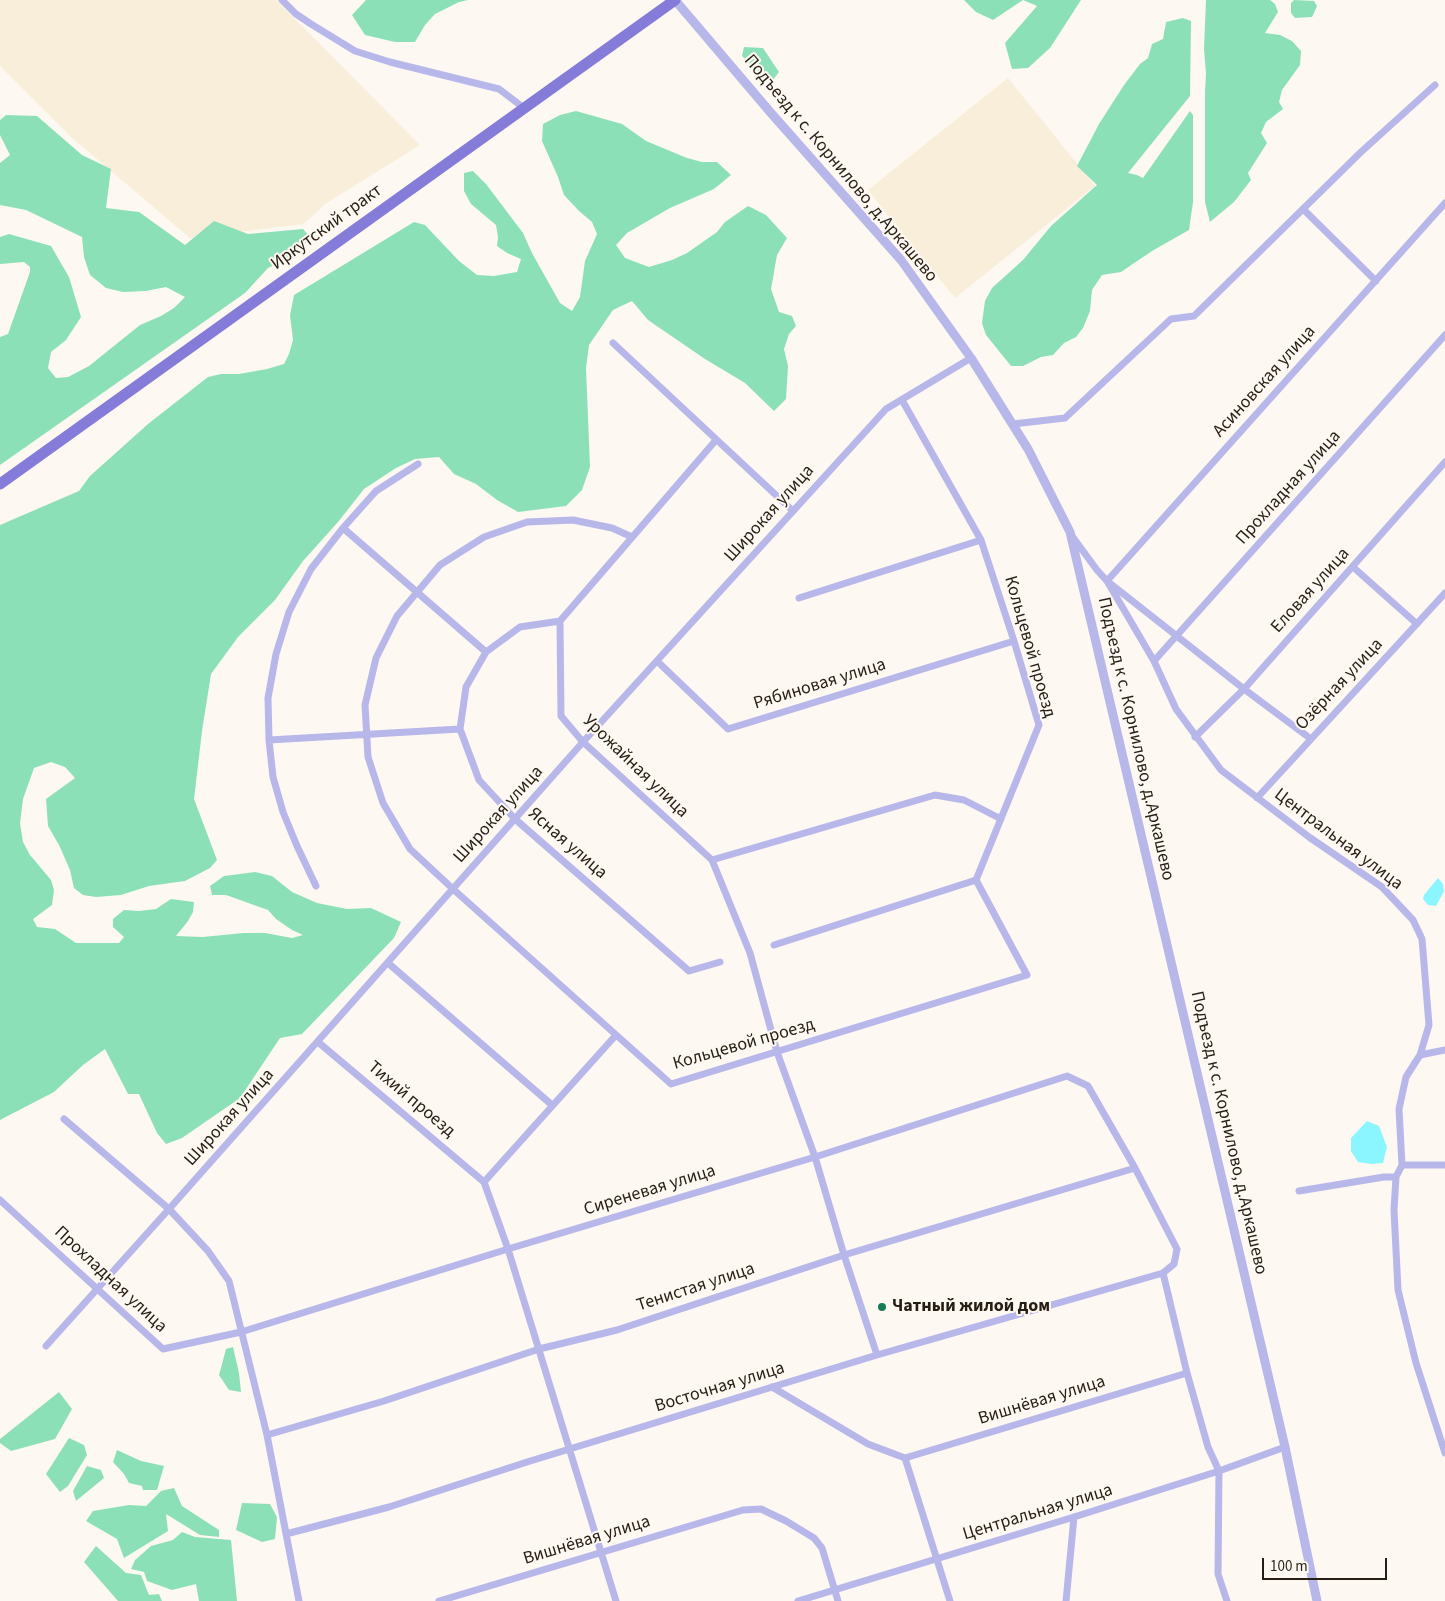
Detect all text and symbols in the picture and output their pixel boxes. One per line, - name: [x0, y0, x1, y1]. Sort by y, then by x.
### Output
- street label: Подъезд к с. Корнилово, д.Аркашево: [738, 51, 942, 287]
- street label: Иркутский тракт: [267, 180, 387, 276]
- street label: Асиновская улица: [1209, 322, 1321, 442]
- street label: Прохладная улица: [1232, 426, 1346, 550]
- street label: Широкая улица: [721, 461, 819, 567]
- street label: Еловая улица: [1267, 544, 1355, 638]
- street label: Кольцевой проезд: [998, 574, 1060, 720]
- street label: Подъезд к с. Корнилово, д.Аркашево: [1092, 595, 1178, 883]
- street label: Озёрная улица: [1292, 634, 1388, 736]
- street label: Рябиновая улица: [751, 655, 889, 715]
- street label: Урожайная улица: [577, 711, 693, 823]
- street label: Широкая улица: [450, 762, 548, 868]
- street label: Центральная улица: [1269, 785, 1407, 895]
- street label: Ясная улица: [523, 804, 611, 884]
- street label: Подъезд к с. Корнилово, д.Аркашево: [1185, 989, 1271, 1277]
- street label: Кольцевой проезд: [671, 1014, 817, 1076]
- street label: Тихий проезд: [363, 1057, 459, 1143]
- street label: Широкая улица: [181, 1065, 279, 1171]
- street label: Сиреневая улица: [581, 1161, 719, 1221]
- street label: Прохладная улица: [49, 1222, 171, 1338]
- street label: Тенистая улица: [634, 1259, 758, 1317]
- place label: Чатный жилой дом: [892, 1296, 1050, 1318]
- marker: Чатный жилой дом: [876, 1301, 888, 1313]
- street label: Восточная улица: [652, 1358, 788, 1418]
- street label: Вишнёвая улица: [976, 1371, 1108, 1431]
- street label: Центральная улица: [961, 1480, 1115, 1546]
- street label: Вишнёвая улица: [521, 1511, 653, 1571]
- scale bar: [1265, 1548, 1390, 1580]
- text: 100 m: [1270, 1556, 1308, 1577]

